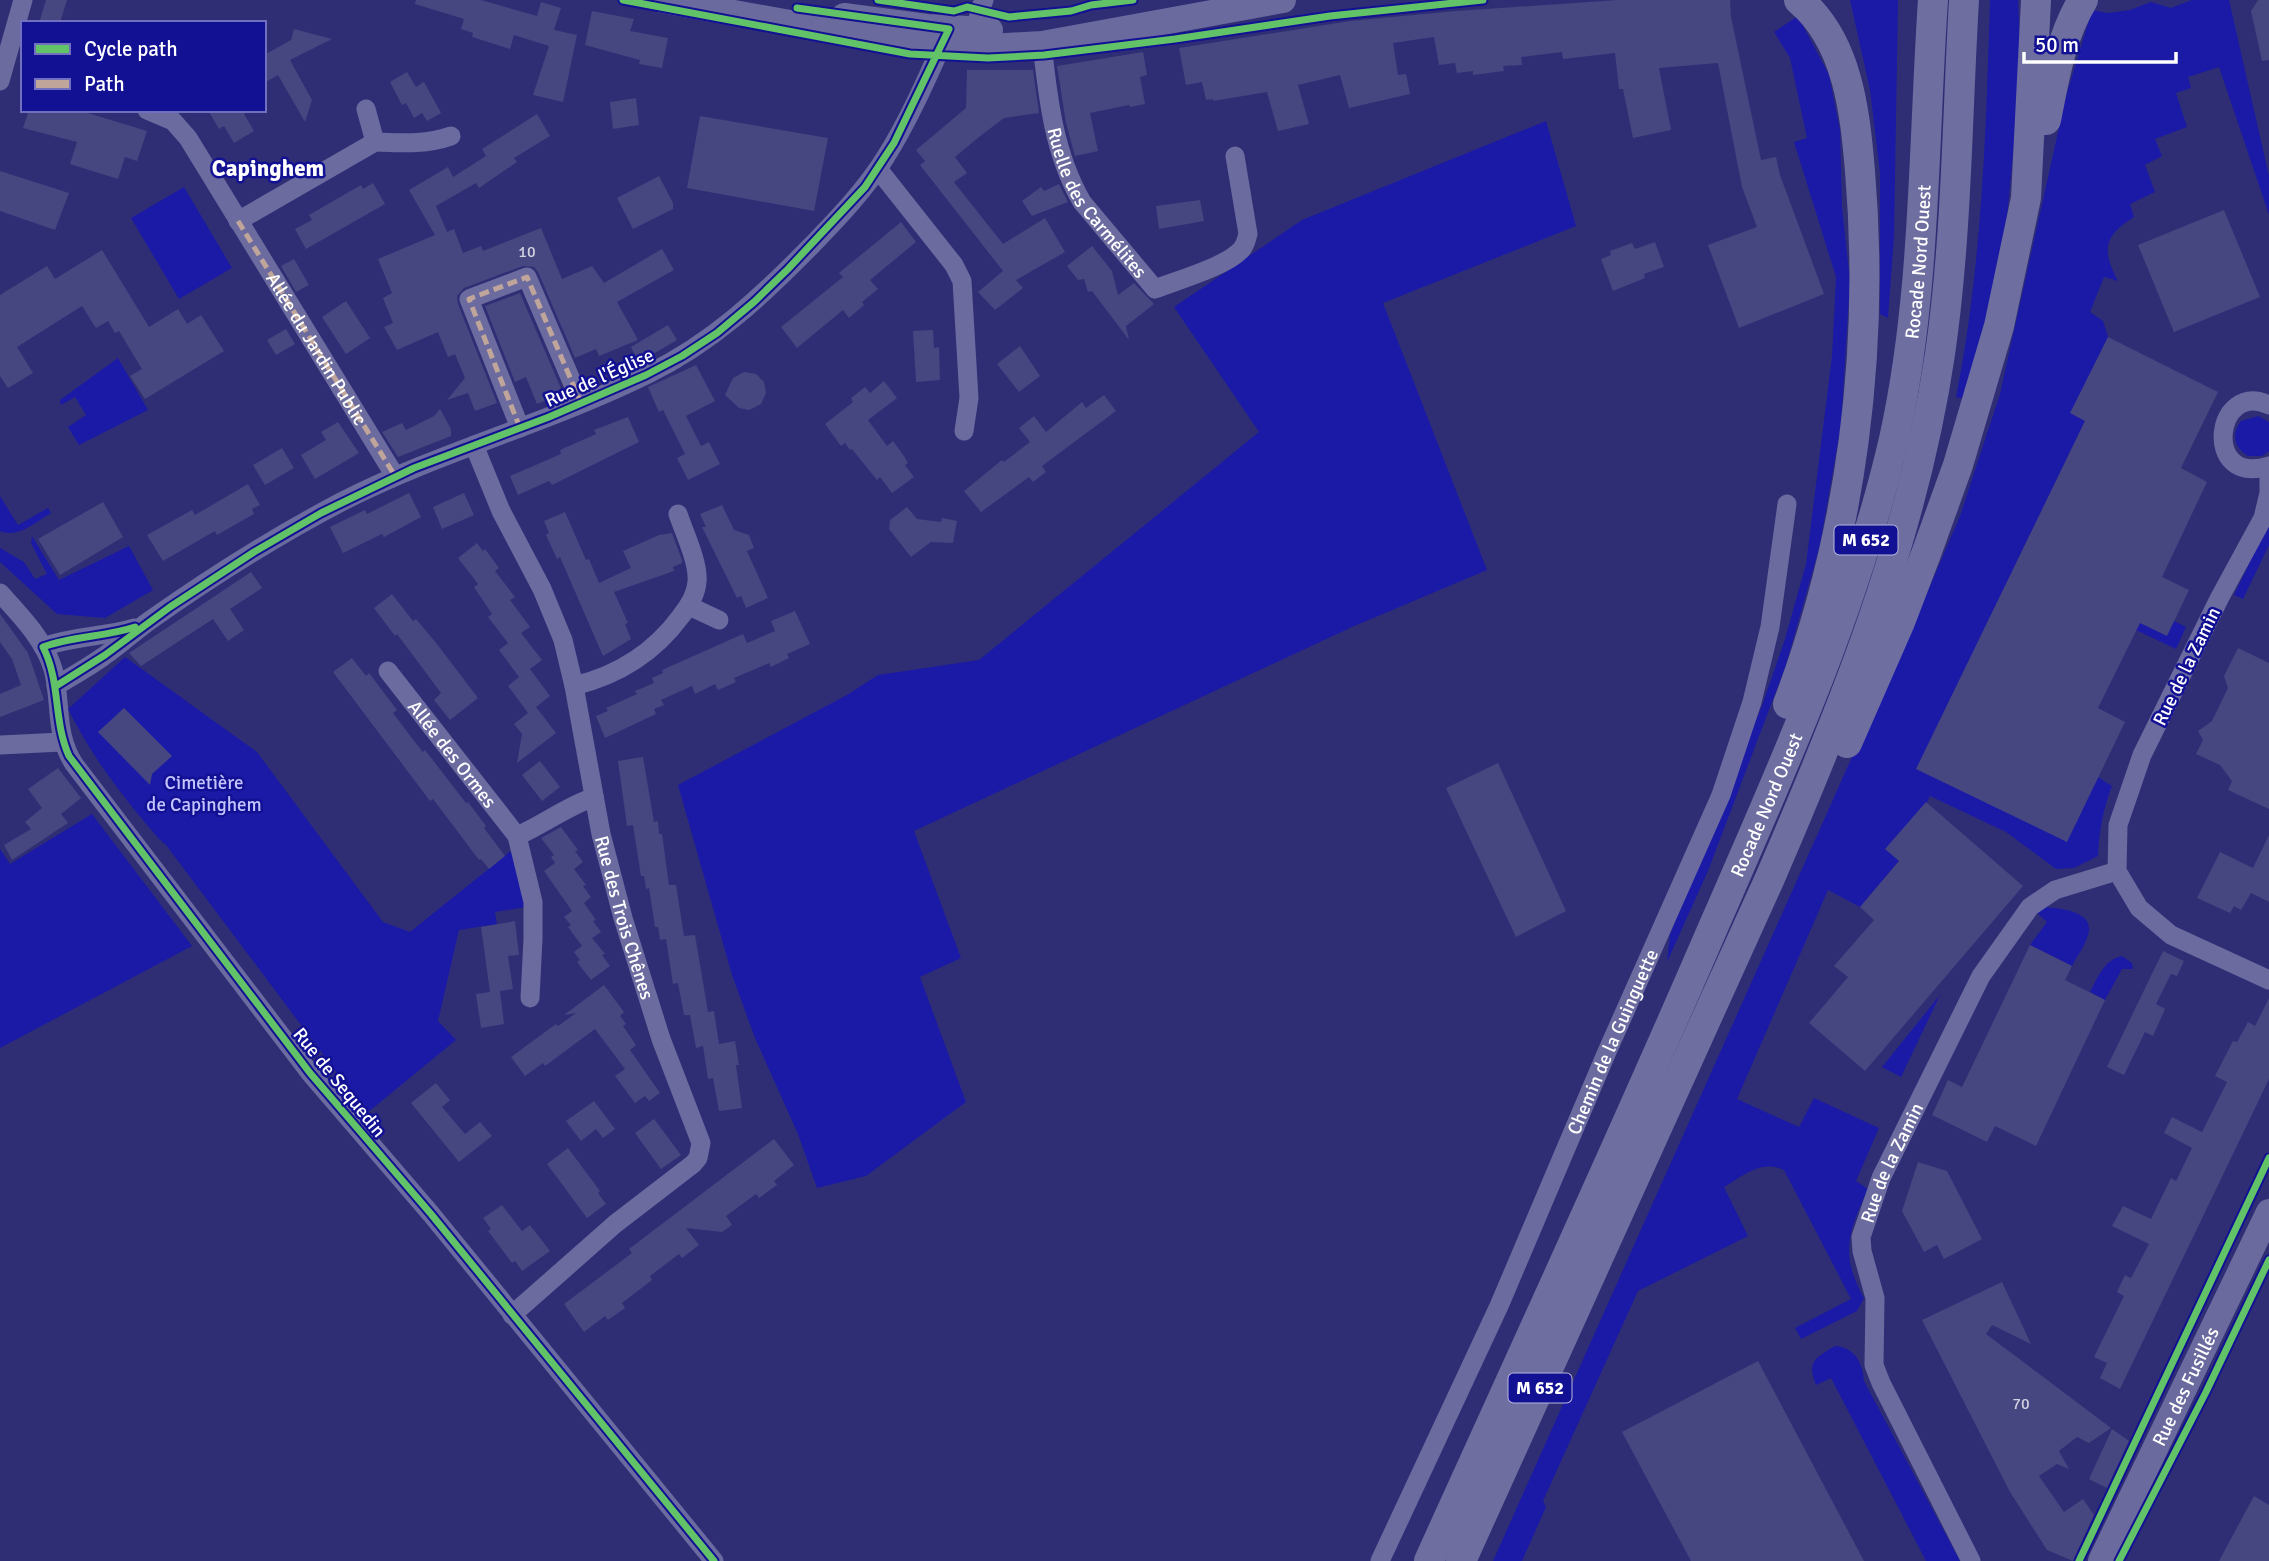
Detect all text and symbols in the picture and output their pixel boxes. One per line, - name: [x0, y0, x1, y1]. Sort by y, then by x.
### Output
- legend: [21, 21, 266, 112]
- scale bar: [2024, 21, 2176, 65]
- text: 50 m: [2035, 32, 2079, 58]
- text: Cycle path: [84, 36, 178, 62]
- text: Path: [84, 71, 125, 97]
- street label: Ruelle des Carmélites: [1041, 125, 1152, 283]
- district label: Capinghem: [212, 154, 324, 183]
- street label: Rocade Nord Ouest: [1900, 184, 1937, 340]
- house number: 10: [518, 242, 536, 262]
- street label: Allée du Jardin Public: [260, 268, 372, 430]
- street label: Rue de l'Église: [541, 343, 658, 413]
- road number: M 652: [1834, 526, 1898, 554]
- street label: Rue de la Zamin: [2148, 603, 2226, 730]
- street label: Allée des Ormes: [402, 696, 501, 813]
- street label: Rocade Nord Ouest: [1726, 729, 1809, 881]
- park label: Cimetière de Capinghem: [146, 771, 262, 817]
- street label: Rue des Trois Chênes: [589, 833, 659, 1003]
- street label: Chemin de la Guinguette: [1562, 945, 1664, 1138]
- street label: Rue de Sequedin: [288, 1023, 391, 1142]
- street label: Rue de la Zamin: [1856, 1099, 1929, 1226]
- street label: Rue des Fusillés: [2147, 1323, 2225, 1450]
- road number: M 652: [1508, 1373, 1572, 1402]
- house number: 70: [2012, 1394, 2030, 1414]

